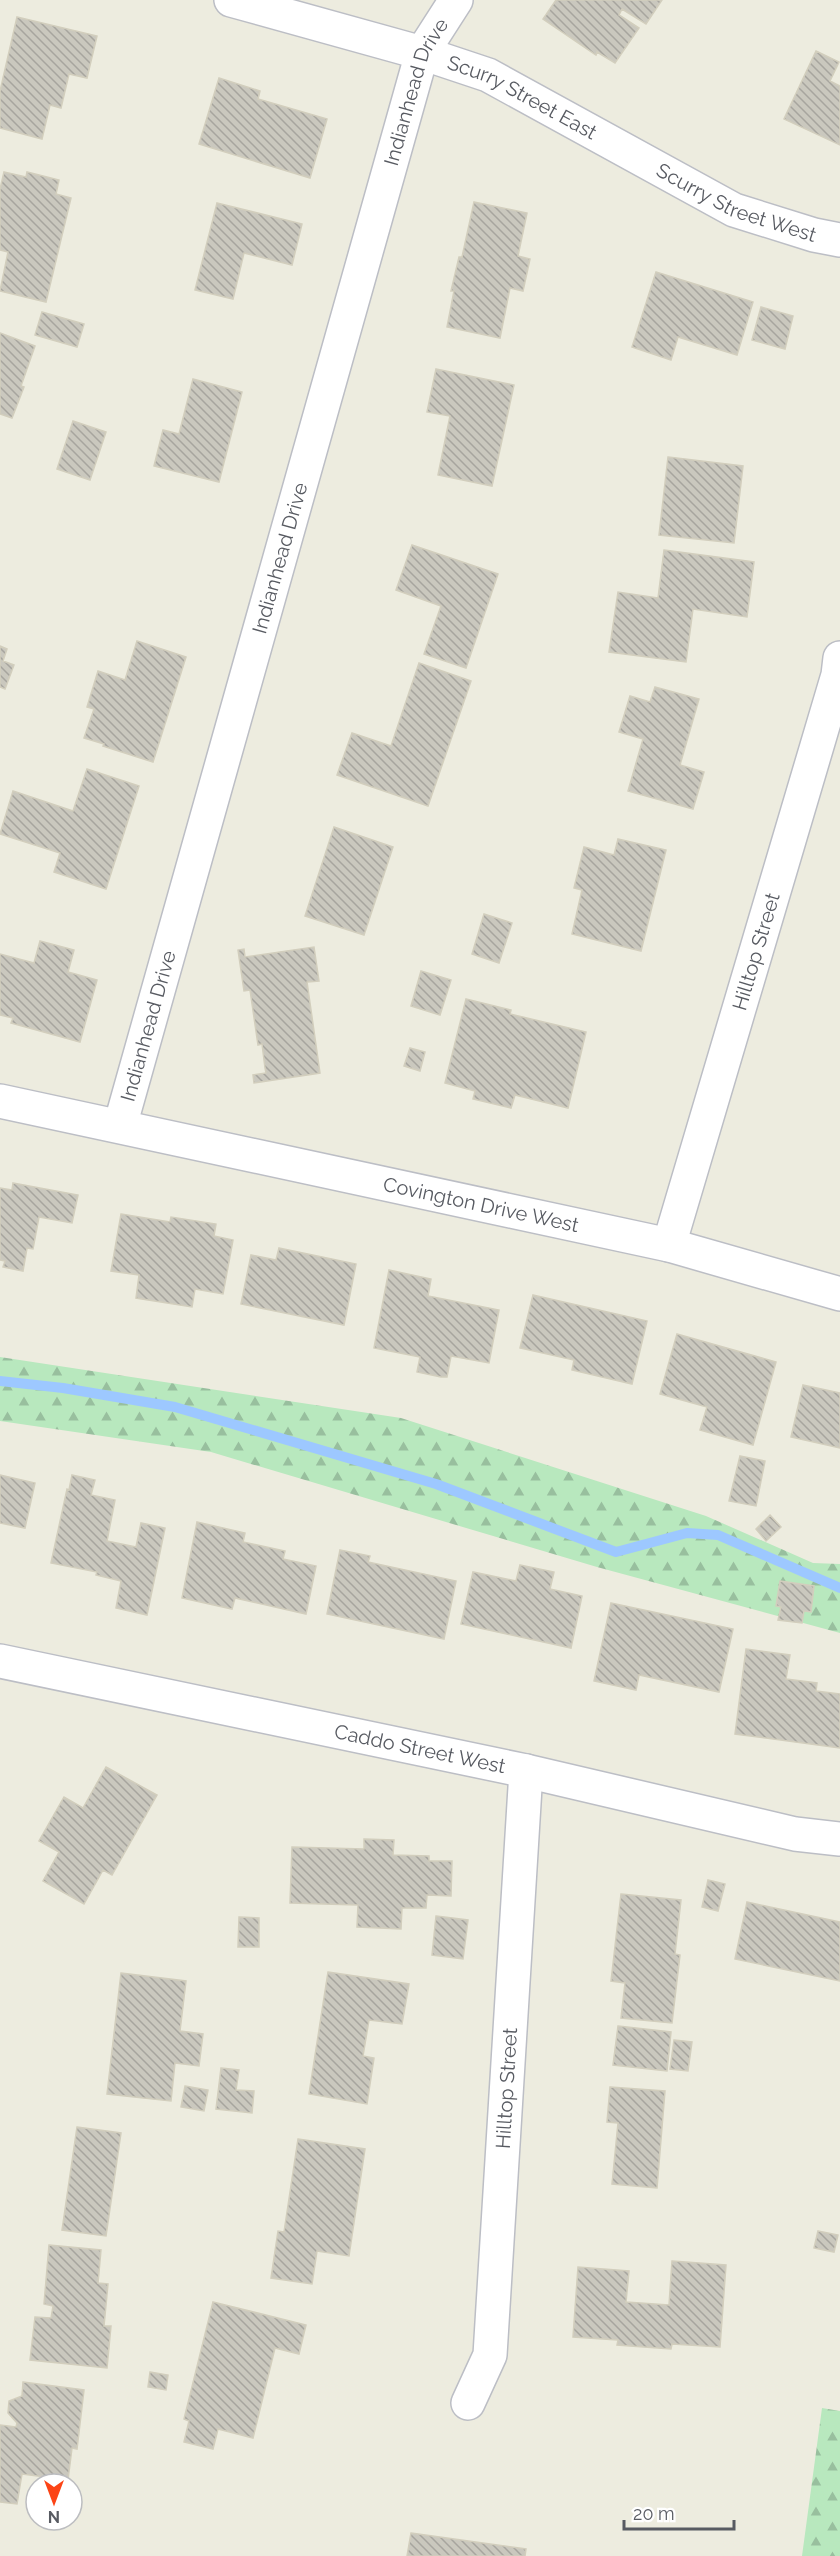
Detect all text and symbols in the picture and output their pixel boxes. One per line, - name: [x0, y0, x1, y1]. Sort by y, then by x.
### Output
- street label: Indianhead Drive: [379, 13, 453, 168]
- street label: Scurry Street East: [444, 50, 601, 145]
- street label: Scurry Street West: [652, 158, 820, 247]
- street label: Indianhead Drive: [247, 480, 313, 636]
- street label: Hilltop Street: [727, 890, 785, 1013]
- street label: Indianhead Drive: [116, 947, 181, 1104]
- street label: Covington Drive West: [381, 1172, 581, 1237]
- street label: Caddo Street West: [332, 1719, 508, 1778]
- street label: Hilltop Street: [491, 2027, 522, 2150]
- north arrow: [24, 2472, 84, 2532]
- scale bar: [624, 2493, 734, 2531]
- text: 20 m: [633, 2503, 675, 2524]
- text: N: [48, 2507, 60, 2526]

